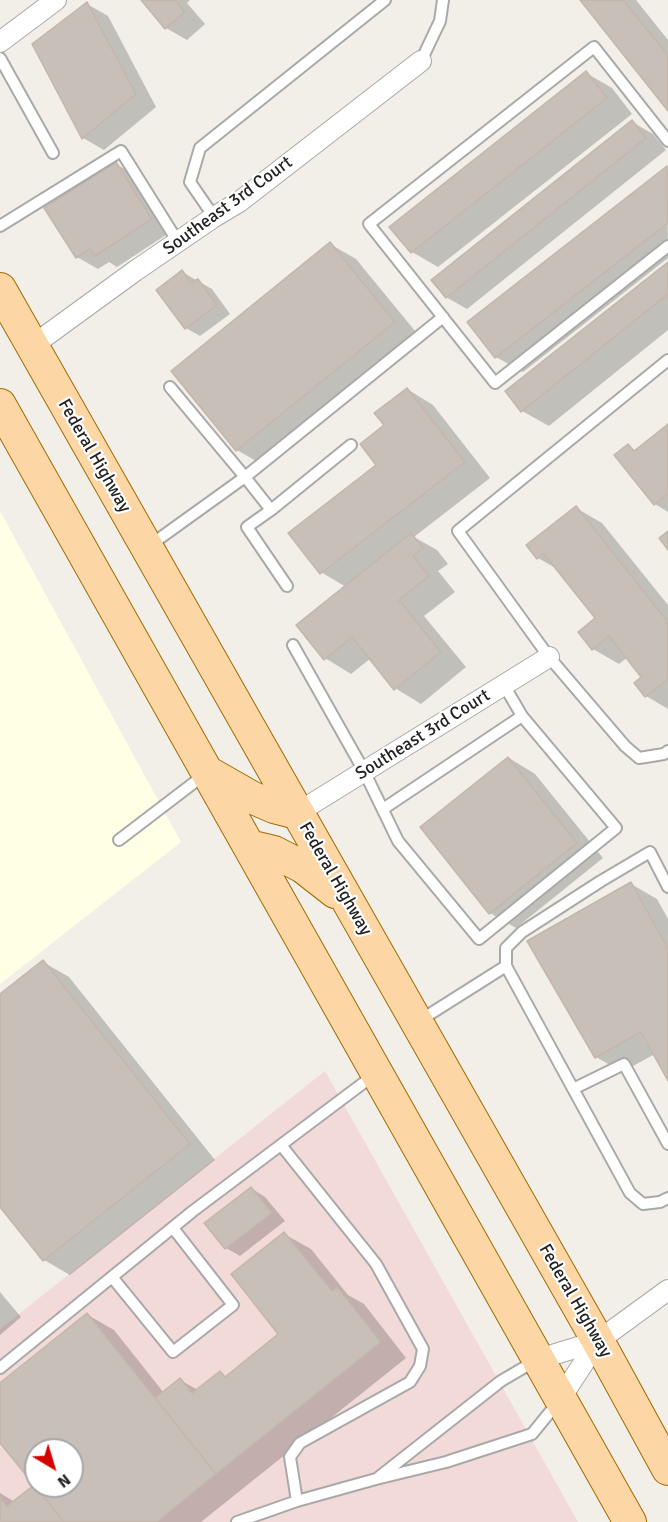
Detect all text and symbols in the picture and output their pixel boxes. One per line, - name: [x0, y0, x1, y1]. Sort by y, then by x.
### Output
- street label: Southeast 3rd Court: [159, 152, 297, 260]
- street label: Federal Highway: [53, 395, 135, 517]
- street label: Southeast 3rd Court: [352, 685, 494, 785]
- street label: Federal Highway: [294, 818, 376, 940]
- street label: Federal Highway: [534, 1240, 616, 1362]
- north arrow: [24, 1438, 84, 1498]
- text: N: [53, 1469, 74, 1492]

